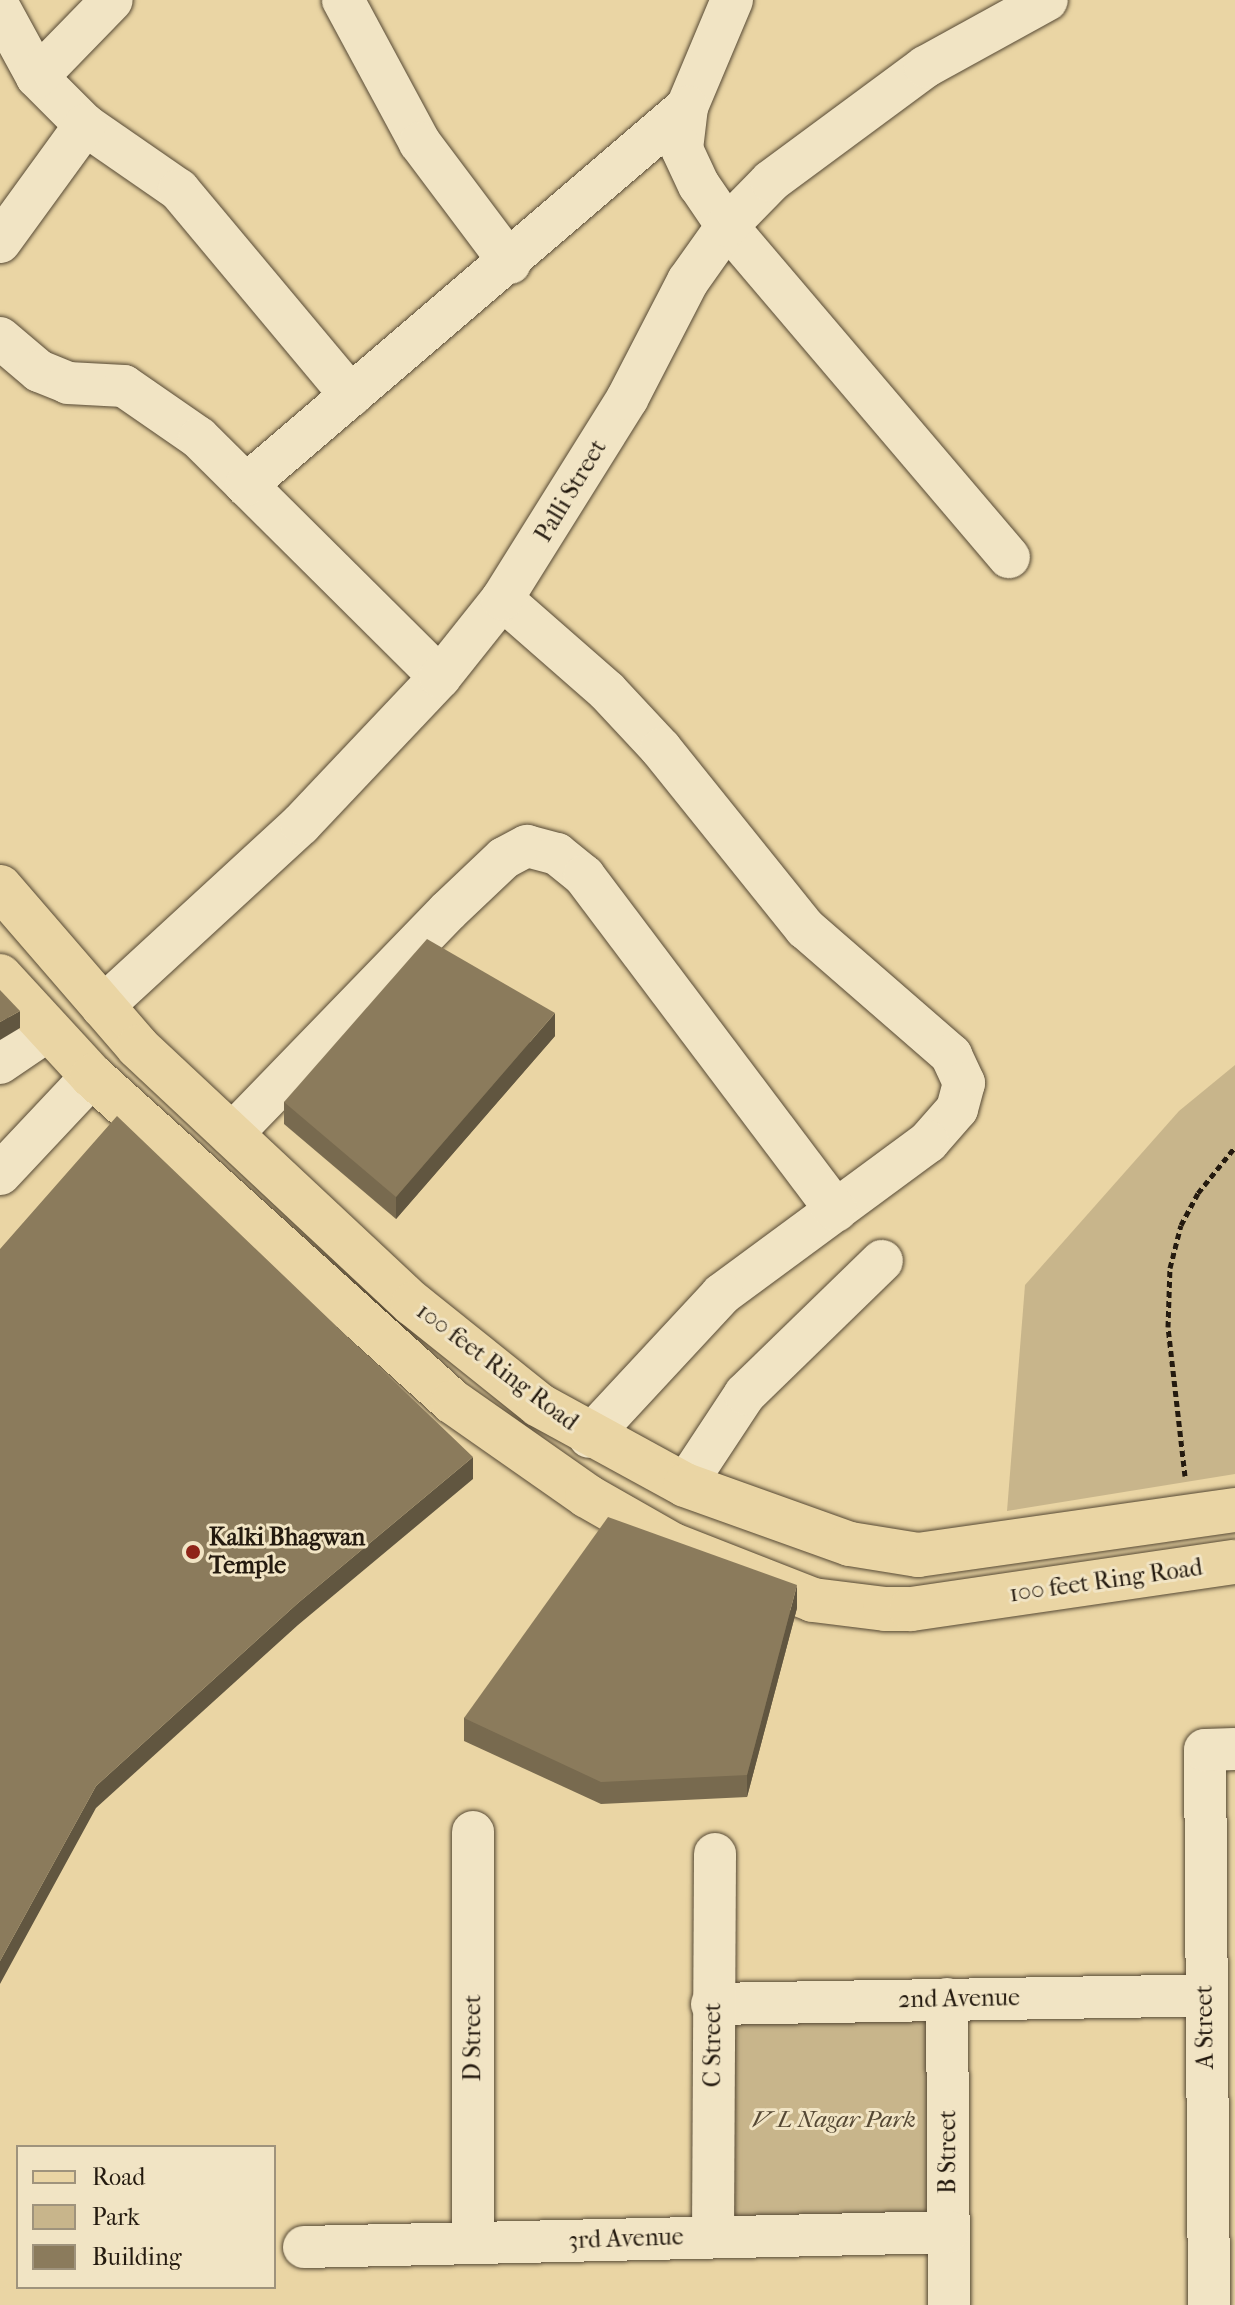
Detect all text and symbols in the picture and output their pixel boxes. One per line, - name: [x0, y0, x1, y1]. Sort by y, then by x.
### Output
- street label: Palli Street: [529, 435, 613, 547]
- street label: 100 feet Ring Road: [411, 1297, 583, 1437]
- place label: Kalki Bhagwan Temple: [209, 1524, 365, 1580]
- marker: Kalki Bhagwan Temple: [184, 1543, 202, 1561]
- street label: 100 feet Ring Road: [1008, 1553, 1204, 1609]
- street label: 2nd Avenue: [898, 1984, 1020, 2014]
- street label: A Street: [1190, 1985, 1220, 2069]
- street label: D Street: [459, 1995, 487, 2081]
- street label: C Street: [699, 2003, 727, 2087]
- park label: V L Nagar Park: [752, 2106, 916, 2134]
- street label: B Street: [934, 2110, 962, 2194]
- legend: [16, 2145, 276, 2289]
- text: Road: [92, 2163, 145, 2191]
- text: Park: [92, 2203, 140, 2231]
- street label: 3rd Avenue: [568, 2223, 684, 2255]
- text: Building: [92, 2243, 182, 2271]

